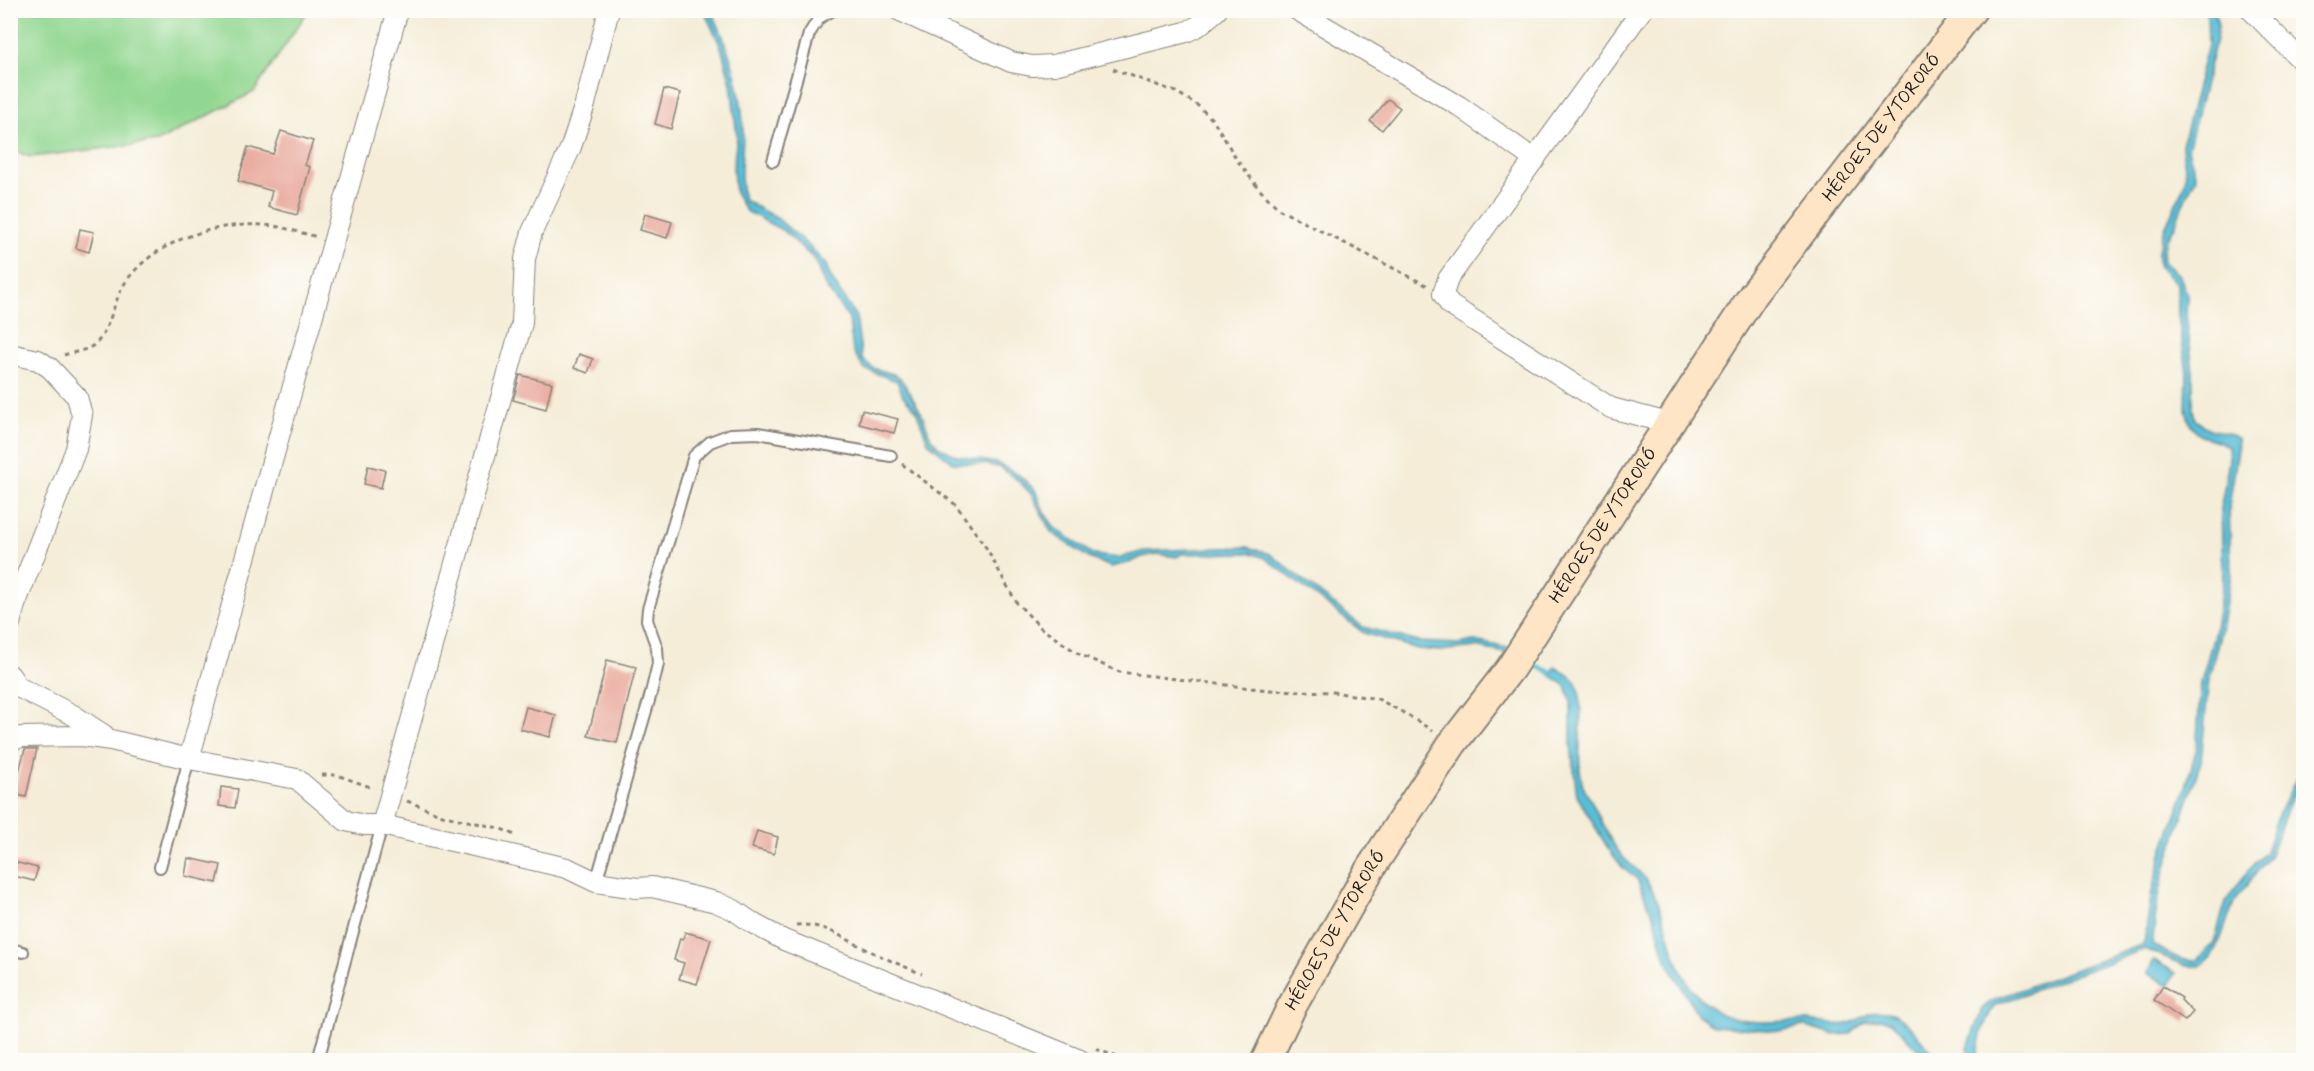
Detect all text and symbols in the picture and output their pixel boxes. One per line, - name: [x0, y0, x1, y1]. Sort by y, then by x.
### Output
- street label: HÉROES DE YTORORÓ: [1817, 48, 1946, 207]
- street label: HÉROES DE YTORORÓ: [1544, 443, 1663, 608]
- street label: HÉROES DE YTORORÓ: [1280, 846, 1391, 1015]

